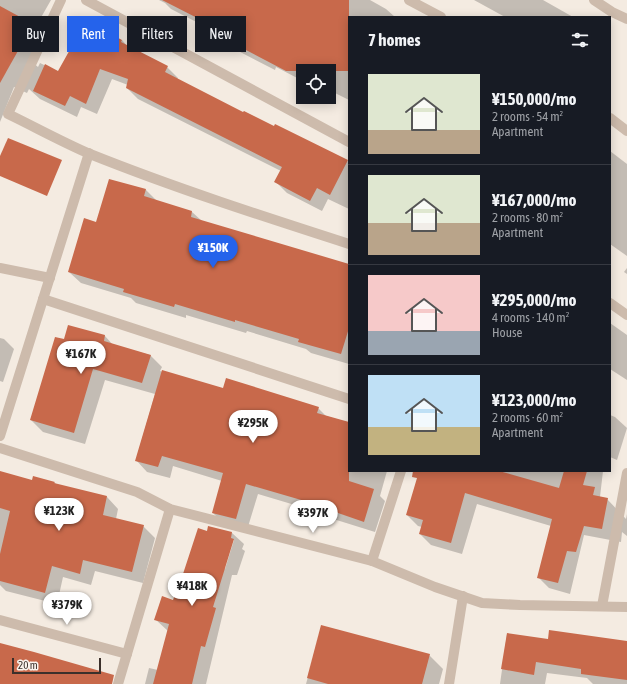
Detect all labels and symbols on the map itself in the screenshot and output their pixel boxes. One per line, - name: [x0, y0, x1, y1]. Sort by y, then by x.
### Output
- pin: ¥150K: [185, 235, 241, 269]
- pin: ¥167K: [53, 341, 109, 375]
- pin: ¥295K: [225, 410, 281, 444]
- pin: ¥123K: [31, 498, 87, 532]
- pin: ¥397K: [285, 500, 341, 534]
- pin: ¥418K: [164, 573, 220, 607]
- pin: ¥379K: [39, 592, 95, 626]
- scale bar: [12, 656, 101, 675]

